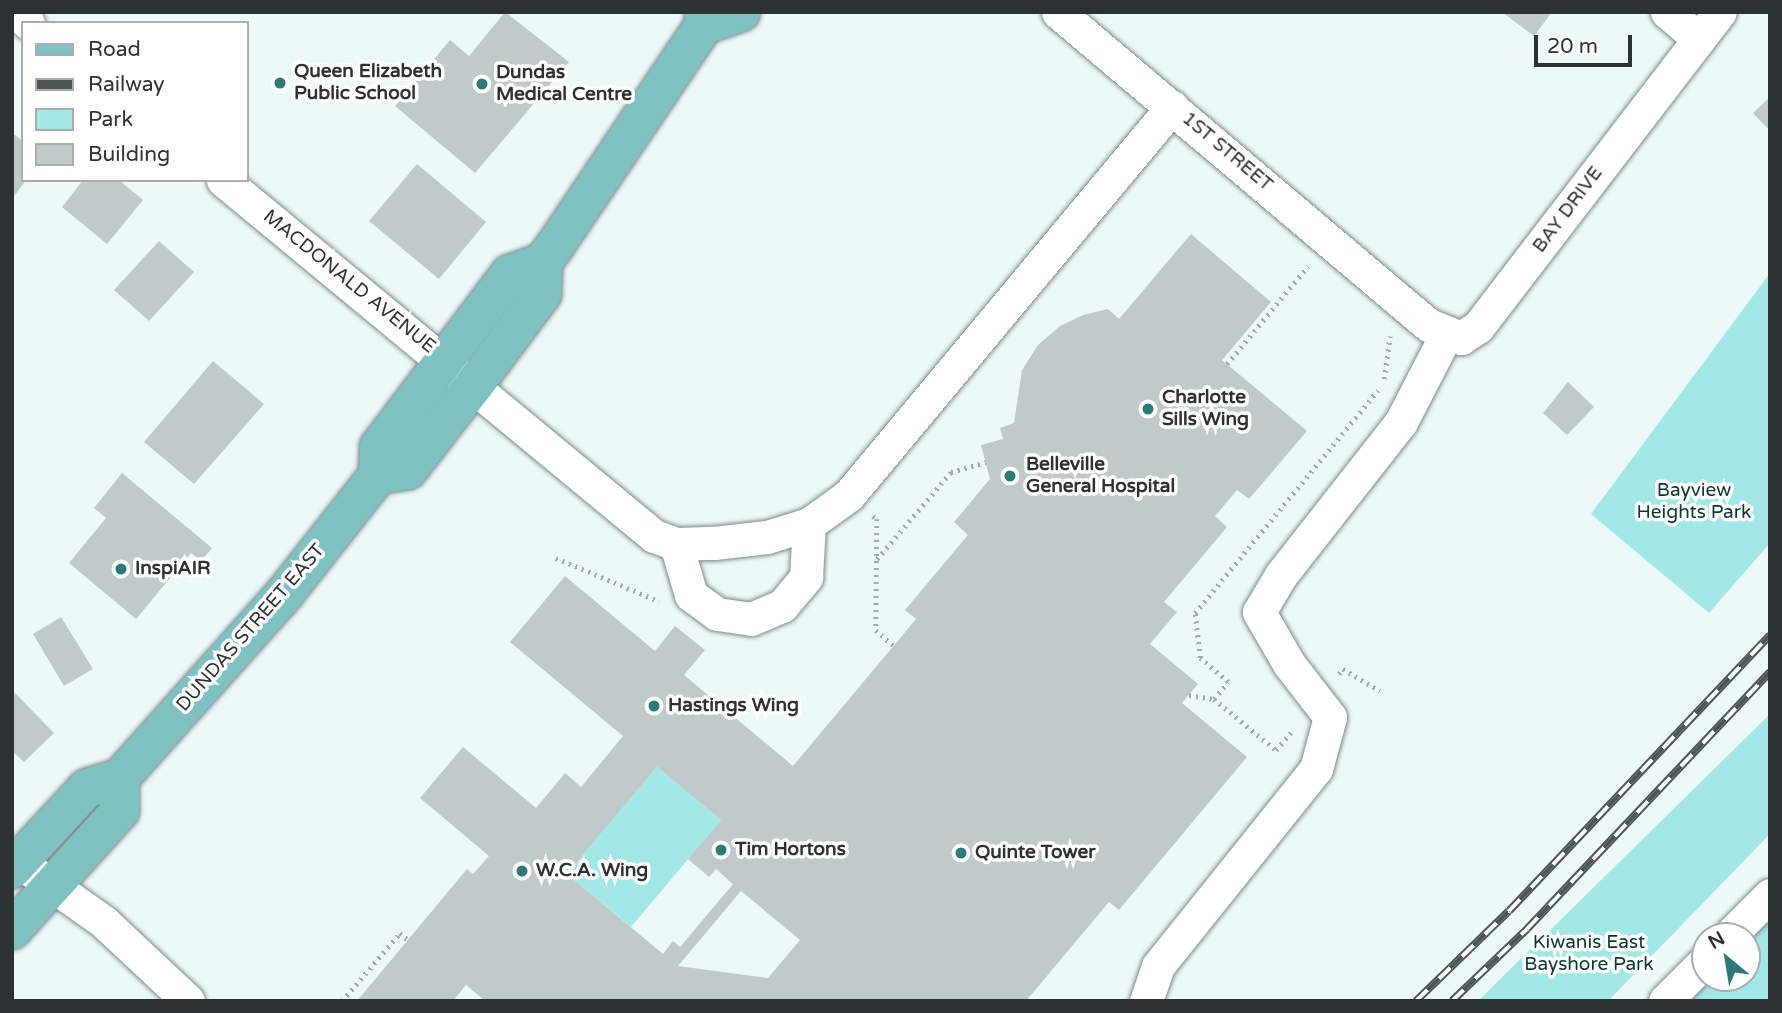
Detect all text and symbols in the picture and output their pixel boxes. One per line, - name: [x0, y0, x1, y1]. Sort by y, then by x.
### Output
- legend: [21, 21, 248, 182]
- scale bar: [1537, 21, 1635, 65]
- text: 20 m: [1547, 34, 1598, 59]
- text: Road: [88, 37, 141, 62]
- place label: Queen Elizabeth Public School: [294, 61, 442, 105]
- place label: Dundas Medical Centre: [496, 62, 632, 106]
- text: Railway: [88, 72, 165, 97]
- marker: Queen Elizabeth Public School: [272, 75, 288, 91]
- marker: Dundas Medical Centre: [474, 76, 490, 92]
- text: Park: [88, 107, 133, 132]
- street label: 1ST STREET: [1177, 107, 1277, 197]
- text: Building: [88, 142, 170, 167]
- street label: BAY DRIVE: [1528, 162, 1608, 258]
- street label: MACDONALD AVENUE: [258, 205, 440, 359]
- place label: Charlotte Sills Wing: [1162, 387, 1249, 431]
- marker: Charlotte Sills Wing: [1140, 401, 1156, 417]
- place label: Belleville General Hospital: [1026, 454, 1175, 498]
- marker: Belleville General Hospital: [1000, 466, 1020, 486]
- park label: Bayview Heights Park: [1637, 480, 1751, 524]
- street label: DUNDAS STREET EAST: [172, 540, 330, 716]
- place label: InspiAIR: [135, 558, 211, 580]
- marker: InspiAIR: [113, 561, 129, 577]
- place label: Hastings Wing: [668, 695, 799, 717]
- marker: Hastings Wing: [646, 698, 662, 714]
- place label: Tim Hortons: [735, 839, 846, 861]
- marker: Tim Hortons: [713, 842, 729, 858]
- place label: Quinte Tower: [975, 842, 1095, 864]
- marker: Quinte Tower: [953, 845, 969, 861]
- place label: W.C.A. Wing: [536, 860, 648, 882]
- marker: W.C.A. Wing: [514, 863, 530, 879]
- north arrow: [1691, 922, 1761, 992]
- text: N: [1704, 927, 1729, 954]
- park label: Kiwanis East Bayshore Park: [1524, 932, 1654, 976]

